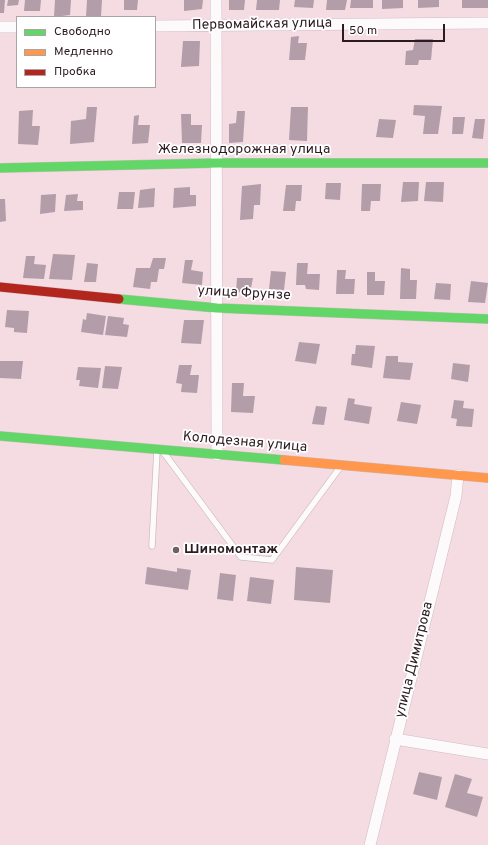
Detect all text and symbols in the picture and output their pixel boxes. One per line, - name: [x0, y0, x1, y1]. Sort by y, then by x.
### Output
- street label: Первомайская улица: [192, 15, 332, 35]
- legend: [16, 16, 156, 88]
- scale bar: [344, 16, 447, 42]
- text: 50 m: [349, 23, 377, 39]
- text: Свободно: [54, 24, 111, 40]
- text: Медленно: [54, 44, 113, 60]
- text: Пробка: [54, 64, 96, 80]
- street label: Железнодорожная улица: [158, 142, 330, 158]
- street label: улица Фрунзе: [197, 283, 291, 305]
- street label: Колодезная улица: [182, 429, 308, 457]
- place label: Шиномонтаж: [184, 542, 278, 558]
- marker: Шиномонтаж: [171, 545, 181, 555]
- street label: улица Димитрова: [392, 600, 438, 720]

